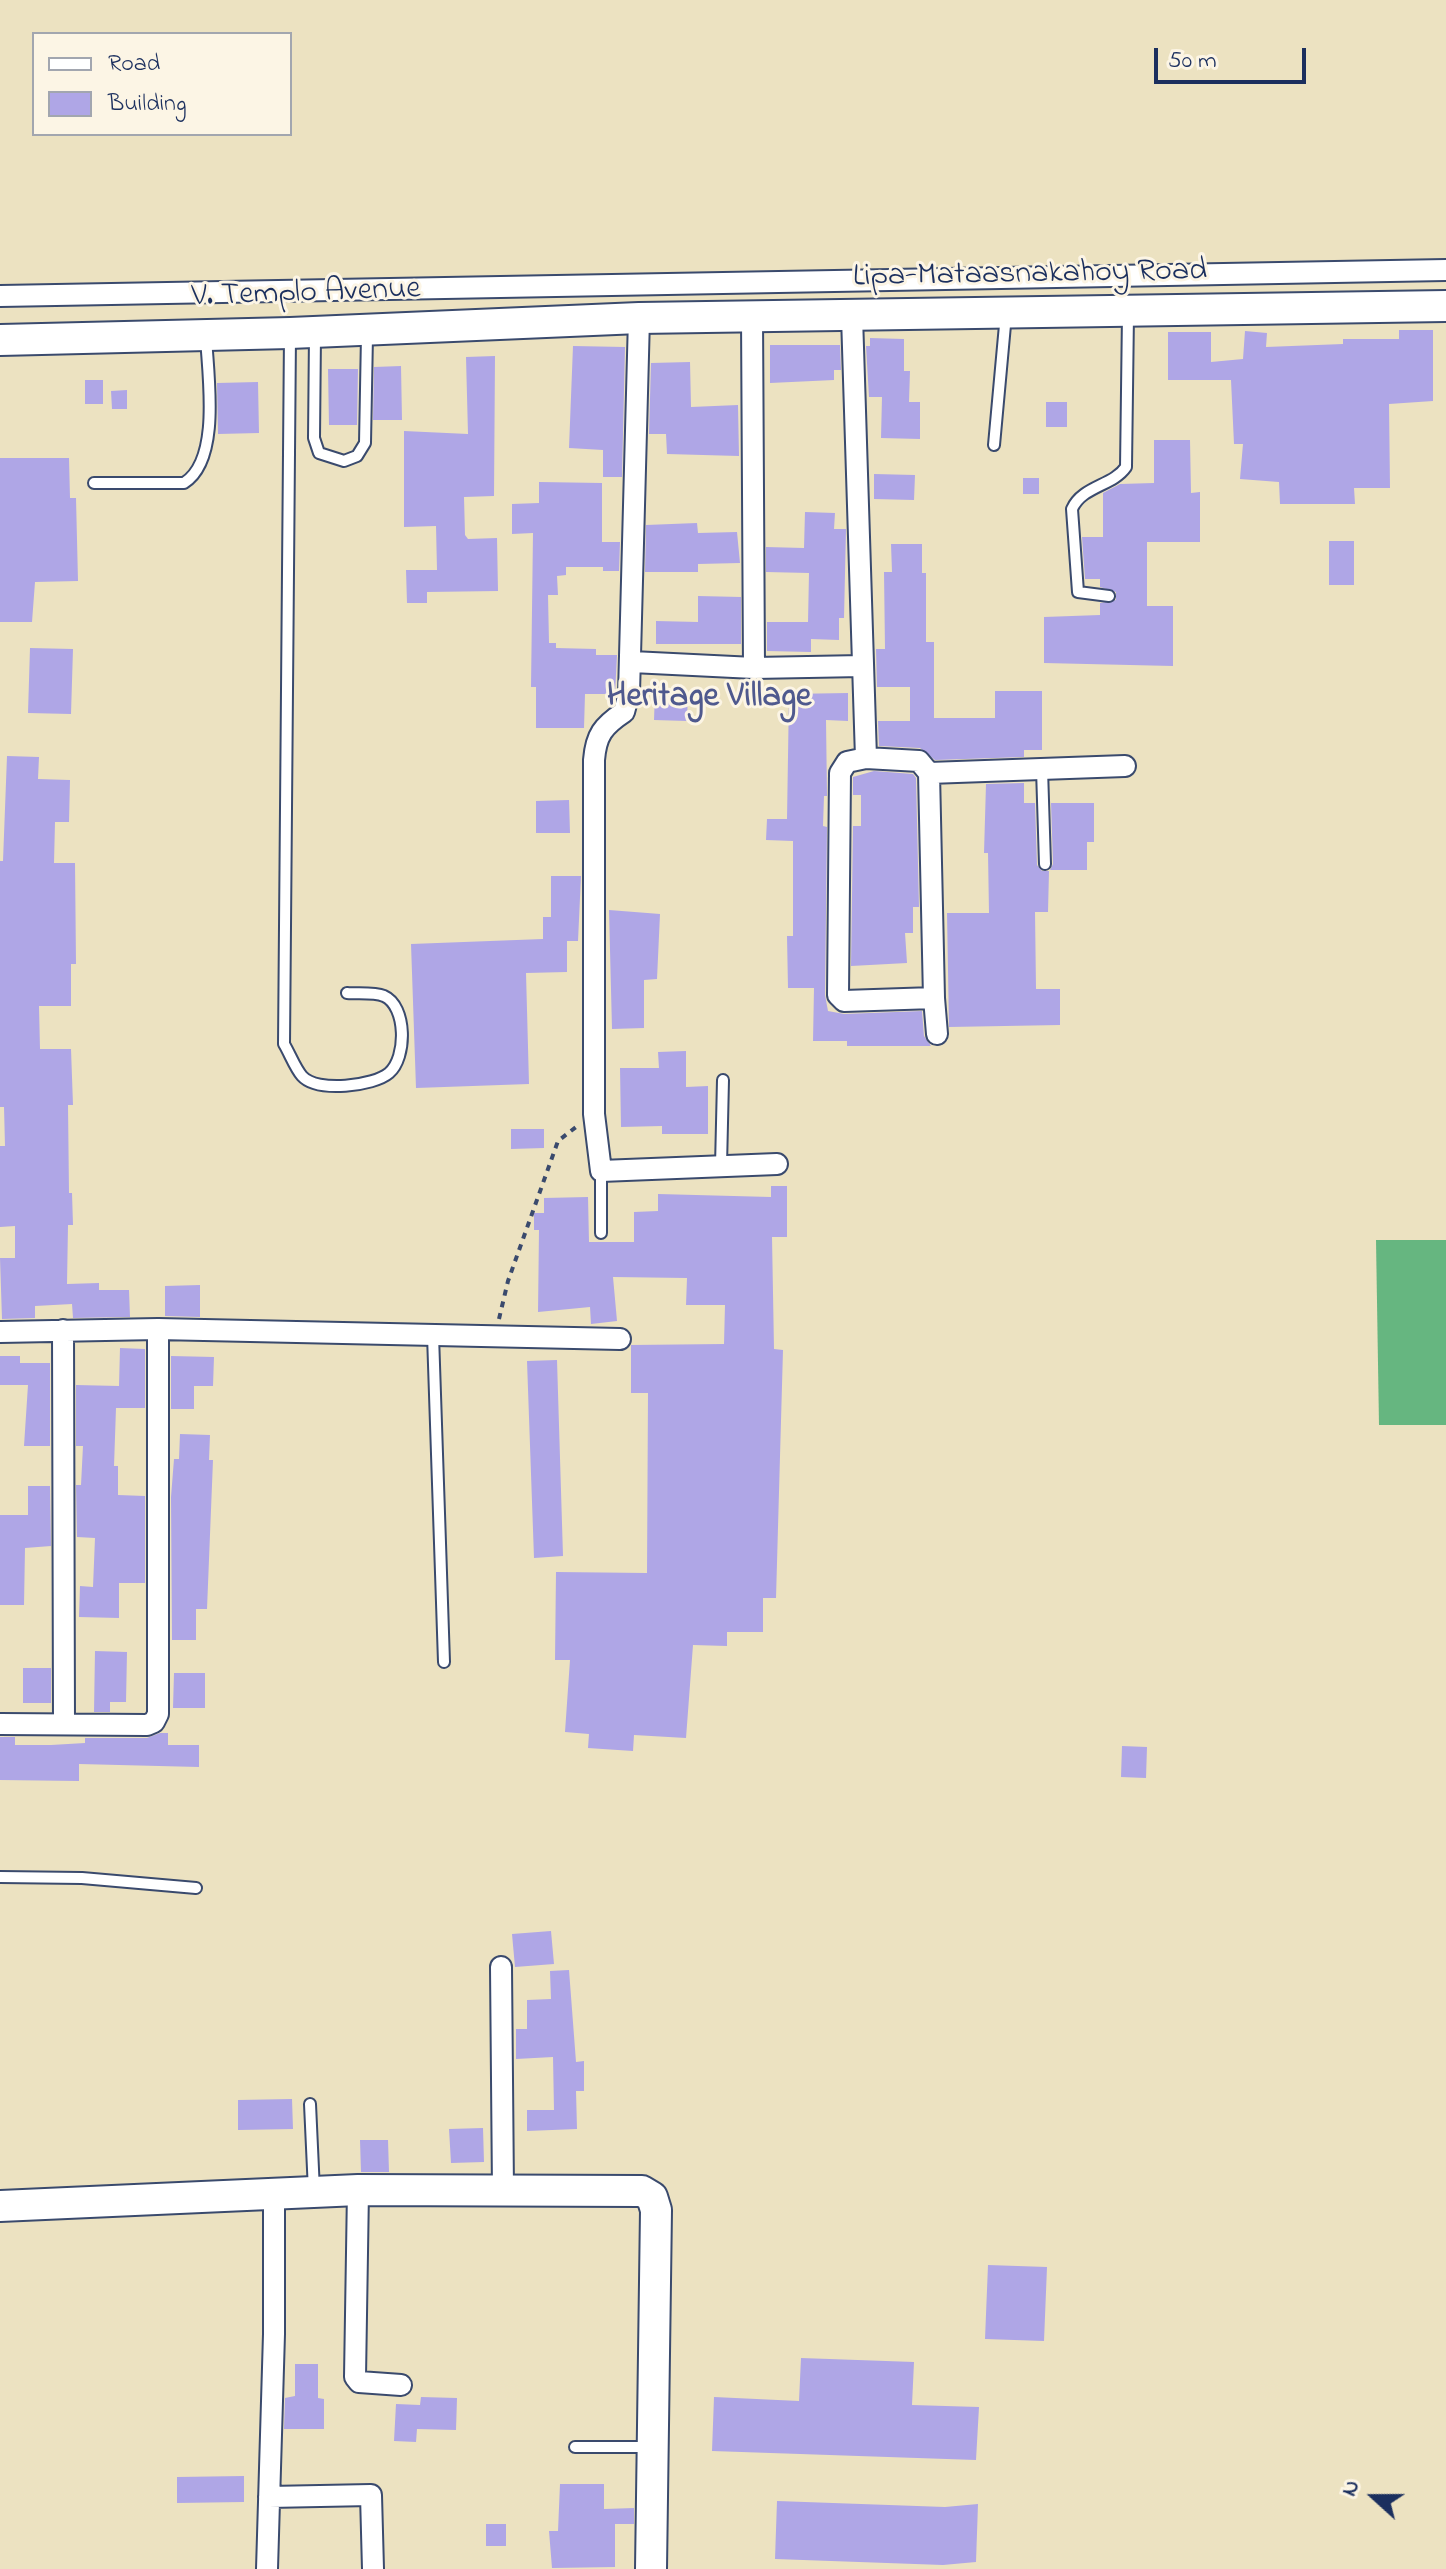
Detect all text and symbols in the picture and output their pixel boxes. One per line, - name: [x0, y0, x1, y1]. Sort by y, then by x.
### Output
- legend: [32, 32, 292, 136]
- scale bar: [1158, 32, 1310, 82]
- text: 50 m: [1168, 44, 1217, 79]
- text: Road: [108, 47, 160, 82]
- text: Building: [108, 87, 187, 122]
- street label: Lipa-Mataasnakahoy Road: [853, 254, 1207, 298]
- street label: V. Templo Avenue: [191, 272, 421, 318]
- district label: Heritage Village: [607, 679, 811, 719]
- north arrow: [1334, 2457, 1414, 2537]
- text: N: [1334, 2476, 1369, 2501]

